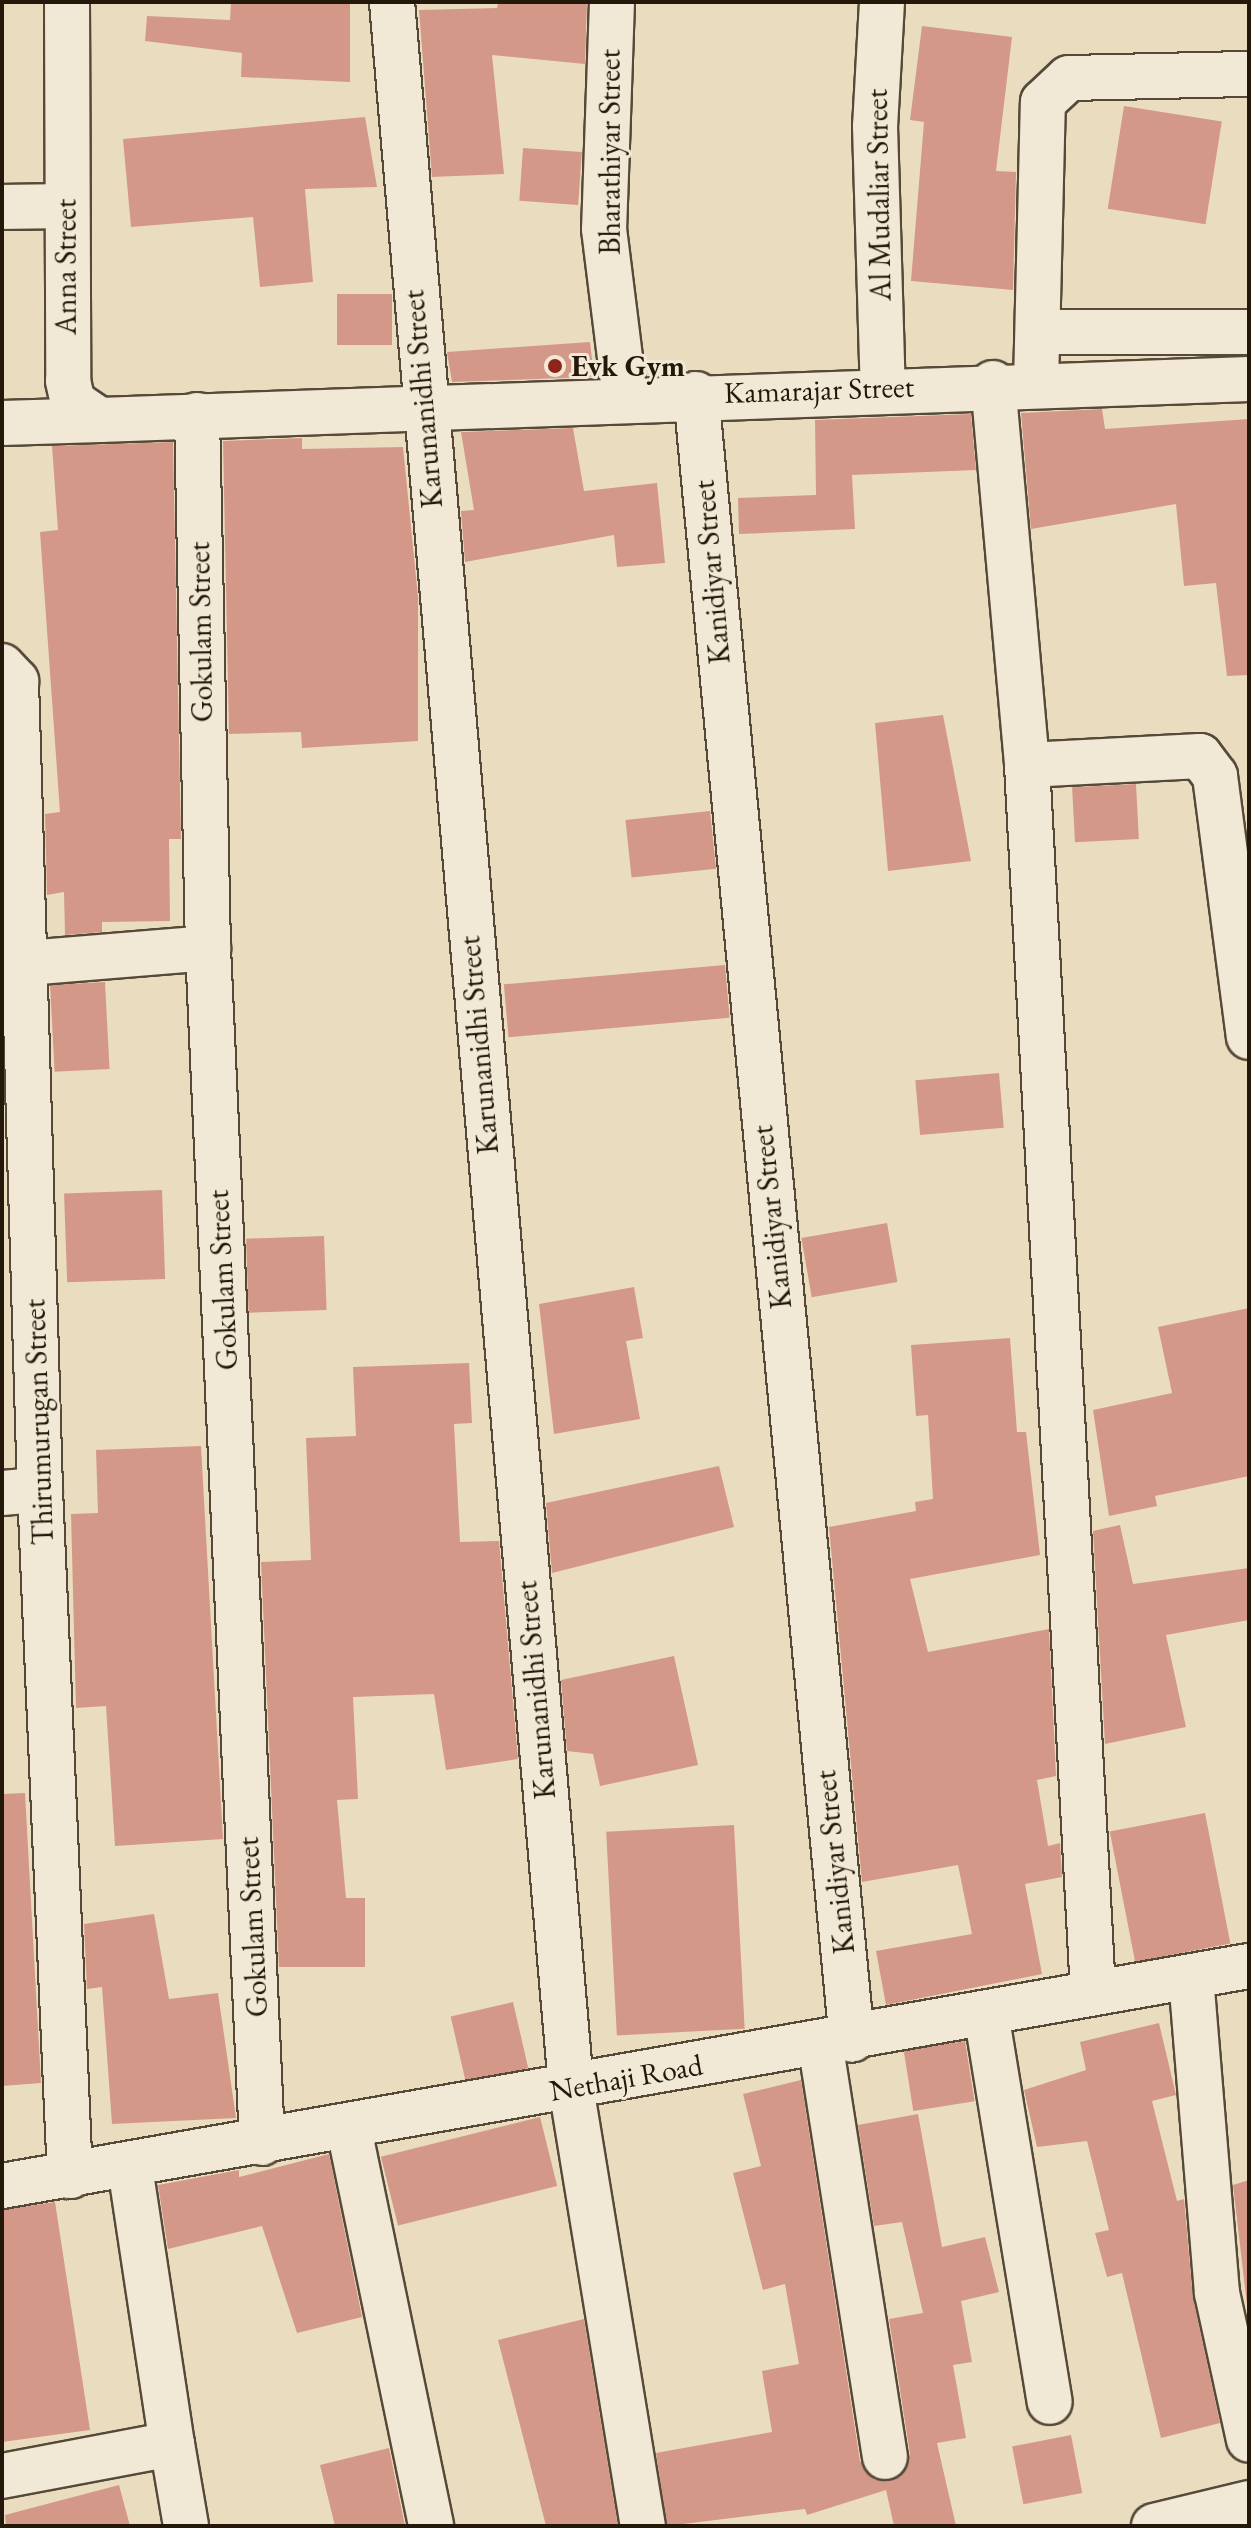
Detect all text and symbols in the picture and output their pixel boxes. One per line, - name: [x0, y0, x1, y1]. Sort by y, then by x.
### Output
- street label: Bharathiyar Street: [592, 49, 628, 255]
- street label: Al Mudaliar Street: [859, 89, 899, 301]
- street label: Anna Street: [48, 199, 84, 335]
- street label: Karunanidhi Street: [396, 288, 450, 510]
- place label: Evk Gym: [571, 348, 685, 384]
- marker: Evk Gym: [546, 357, 564, 375]
- street label: Kamarajar Street: [723, 369, 915, 411]
- street label: Kanidiyar Street: [686, 478, 738, 666]
- street label: Gokulam Street: [181, 541, 221, 723]
- street label: Karunanidhi Street: [452, 934, 506, 1156]
- street label: Kanidiyar Street: [744, 1123, 800, 1311]
- street label: Gokulam Street: [200, 1189, 246, 1371]
- street label: Thirumurugan Street: [17, 1298, 61, 1546]
- street label: Karunanidhi Street: [509, 1579, 563, 1801]
- street label: Kanidiyar Street: [807, 1768, 863, 1956]
- street label: Gokulam Street: [230, 1836, 276, 2018]
- street label: Nethaji Road: [547, 2047, 705, 2109]

